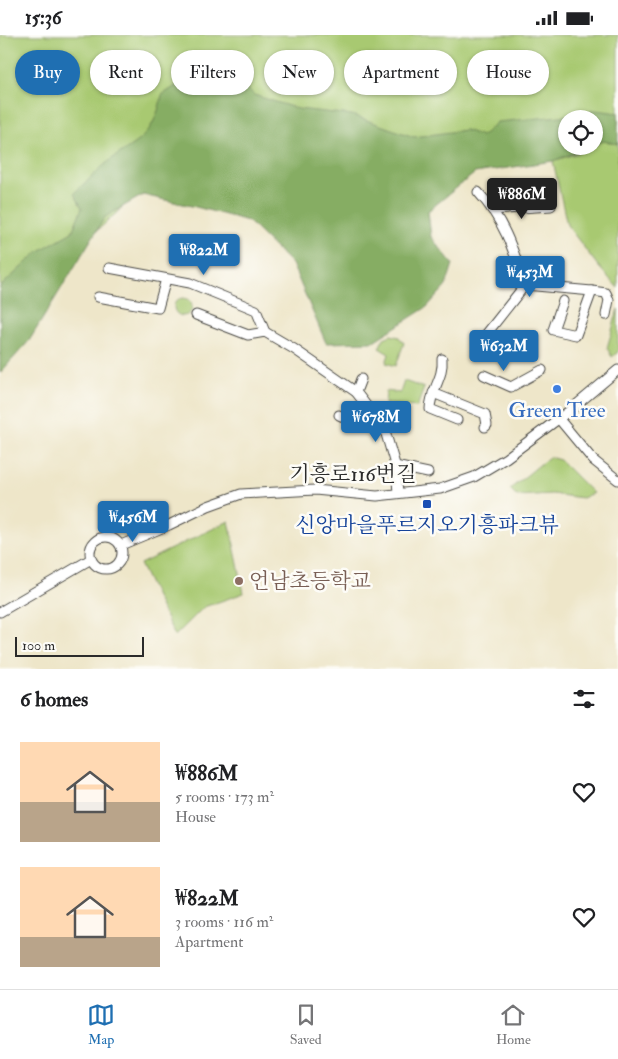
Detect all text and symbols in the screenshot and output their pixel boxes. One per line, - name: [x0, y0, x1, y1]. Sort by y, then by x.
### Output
- text: 15:36: [25, 6, 62, 30]
- chip: Buy: [15, 50, 80, 95]
- chip: Rent: [90, 50, 161, 95]
- chip: Filters: [171, 50, 254, 95]
- chip: New: [264, 50, 334, 95]
- chip: Apartment: [344, 50, 457, 95]
- chip: House: [467, 50, 549, 95]
- map controls: [558, 110, 603, 155]
- button: locate: [558, 110, 603, 155]
- pin: ₩886M: [487, 177, 557, 220]
- text: ₩886M: [498, 184, 546, 204]
- pin: ₩822M: [169, 233, 239, 276]
- text: ₩822M: [180, 240, 228, 260]
- pin: ₩453M: [495, 255, 565, 298]
- text: ₩453M: [507, 262, 553, 282]
- pin: ₩632M: [469, 329, 539, 372]
- text: ₩632M: [480, 336, 528, 356]
- marker: Green Tree: [551, 383, 563, 395]
- place label: Green Tree: [509, 397, 606, 424]
- pin: ₩678M: [341, 401, 411, 443]
- text: ₩678M: [352, 407, 400, 427]
- street label: 기흥로116번길: [290, 461, 416, 488]
- marker: 신앙마을푸르지오기흥파크뷰: [421, 498, 433, 510]
- pin: ₩456M: [98, 501, 168, 543]
- text: ₩456M: [109, 507, 157, 527]
- place label: 신앙마을푸르지오기흥파크뷰: [295, 512, 559, 539]
- place label: 언남초등학교: [249, 568, 371, 595]
- marker: 언남초등학교: [233, 575, 245, 587]
- scale bar: [15, 634, 144, 657]
- text: 100 m: [22, 637, 55, 654]
- icon: filters: [570, 685, 598, 713]
- text: 6 homes: [20, 686, 88, 713]
- text: ₩886M: [175, 760, 238, 787]
- icon: home: [60, 762, 120, 822]
- icon: heart: [570, 778, 598, 806]
- text: 5 rooms · 173 m²: [175, 787, 274, 807]
- text: House: [175, 807, 216, 827]
- text: ₩822M: [175, 885, 239, 912]
- icon: home: [60, 887, 120, 947]
- icon: heart: [570, 903, 598, 931]
- text: 3 rooms · 116 m²: [175, 912, 273, 932]
- text: Apartment: [175, 932, 243, 952]
- tab: Map: [87, 1001, 115, 1048]
- tab: Saved: [290, 1001, 322, 1048]
- tab: Home: [496, 1001, 531, 1048]

